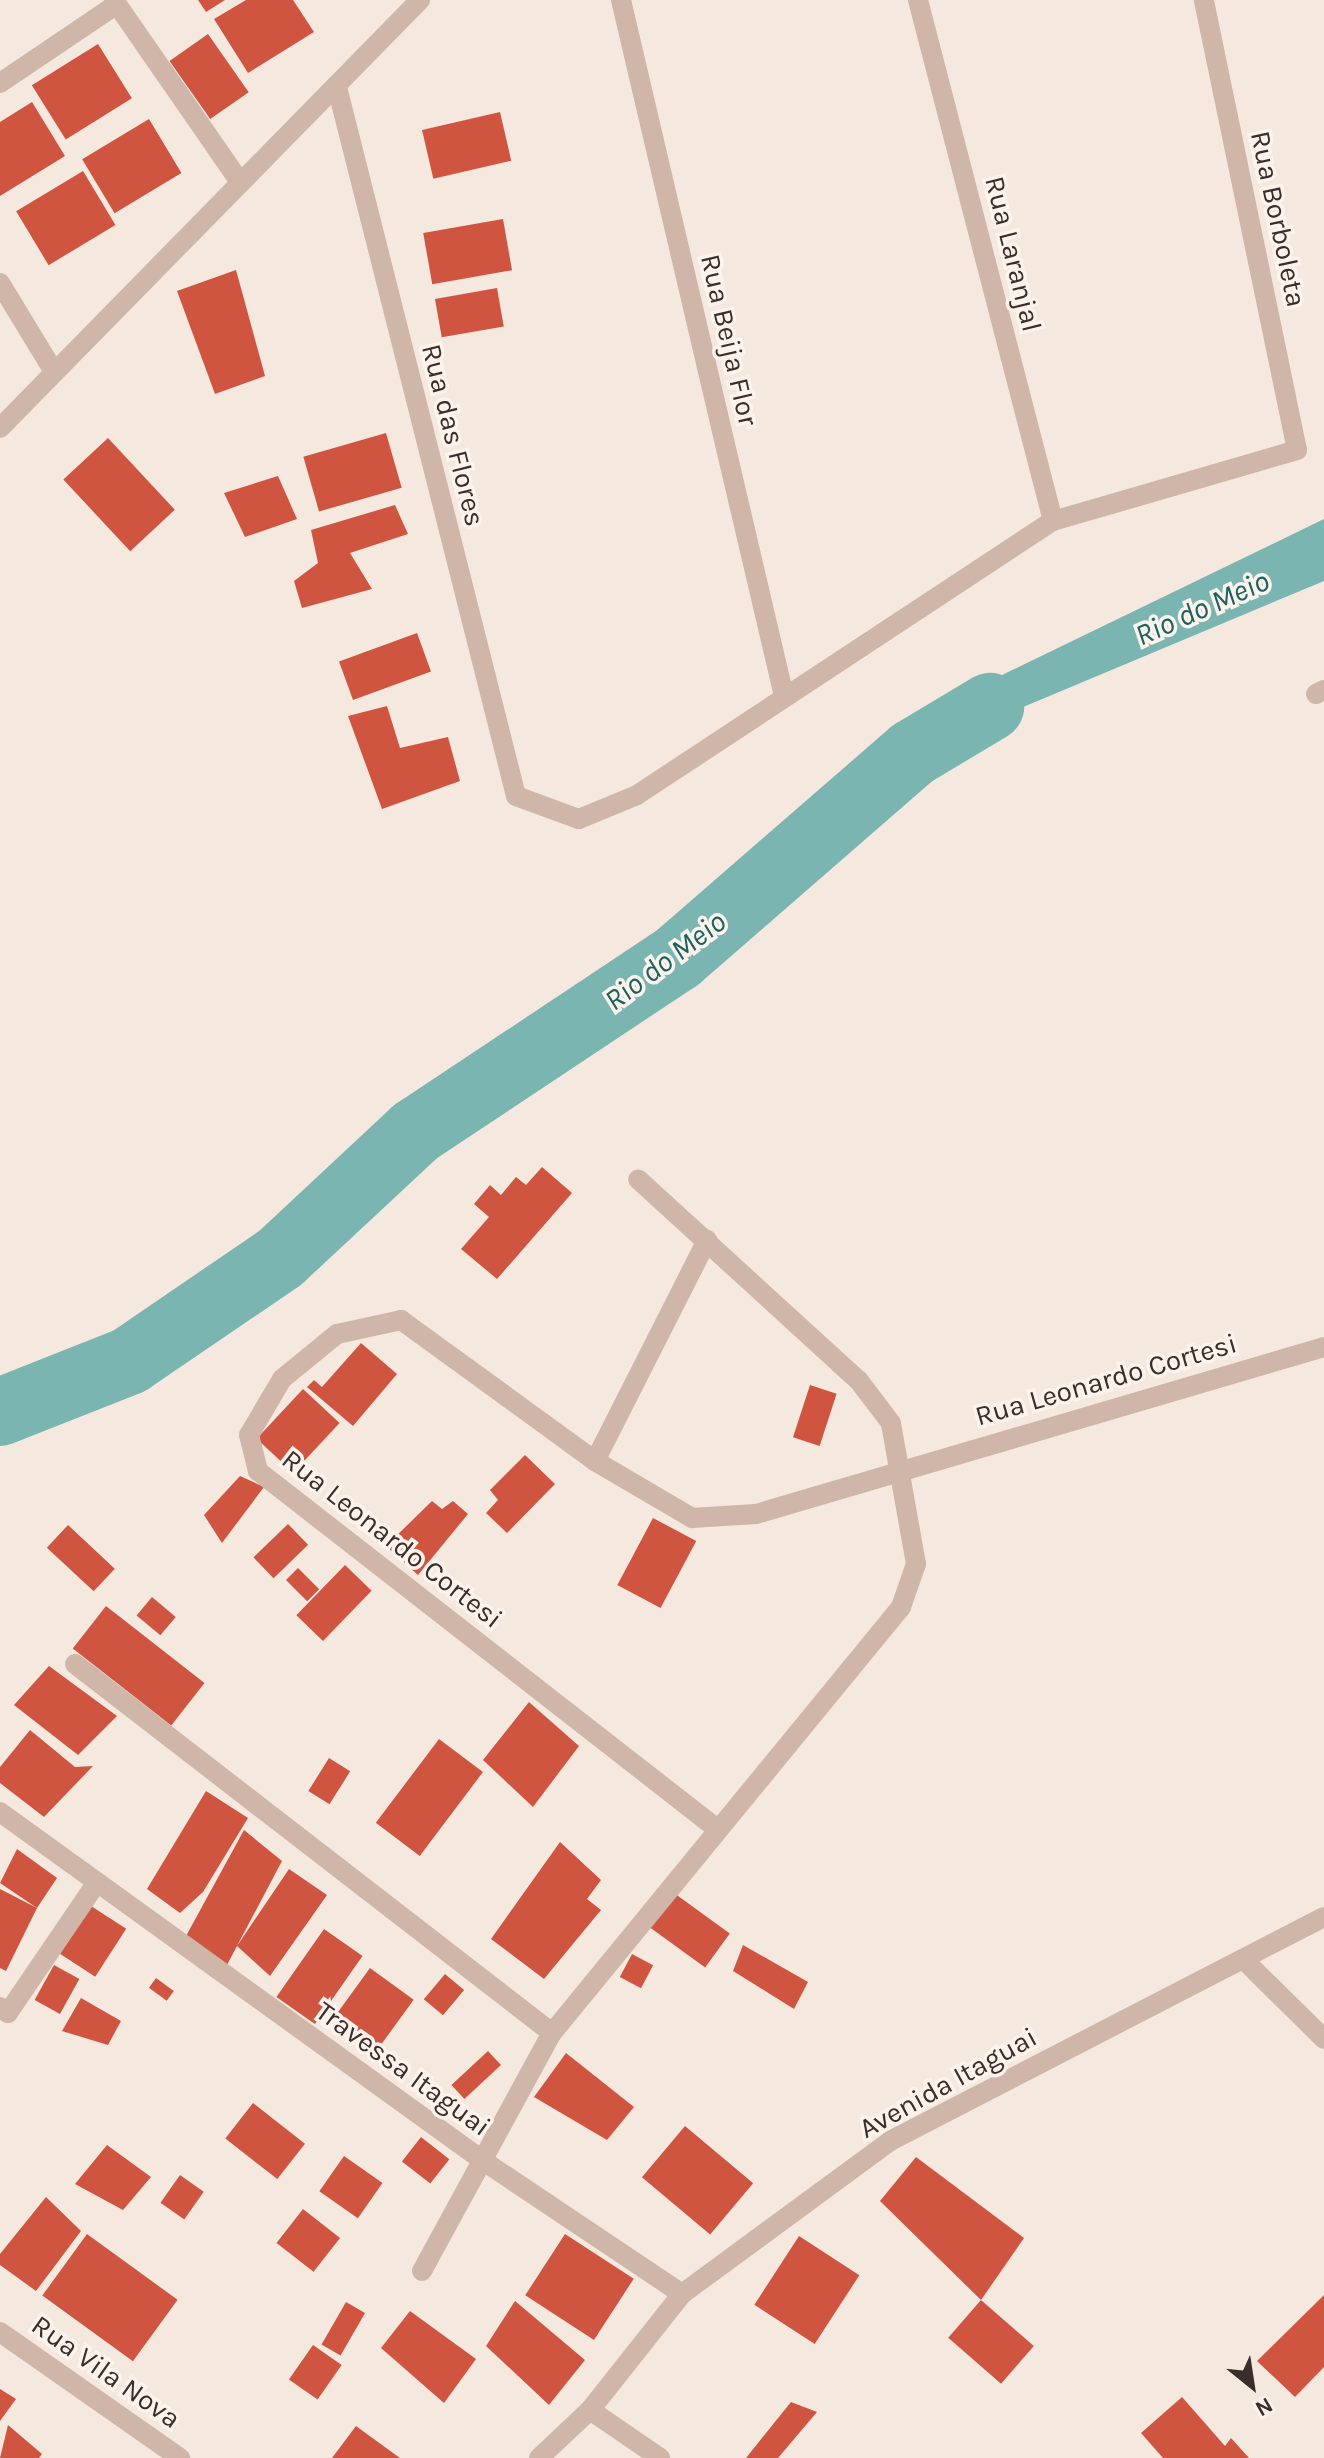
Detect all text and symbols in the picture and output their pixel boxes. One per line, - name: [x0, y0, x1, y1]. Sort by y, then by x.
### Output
- street label: Rua Borboleta: [1243, 128, 1313, 310]
- street label: Rua Laranjal: [977, 173, 1049, 335]
- street label: Rua Beija Flor: [693, 251, 765, 429]
- street label: Rua das Flores: [414, 340, 492, 530]
- water label: Rio do Meio: [1130, 563, 1274, 653]
- water label: Rio do Meio: [597, 904, 733, 1018]
- street label: Rua Leonardo Cortesi: [971, 1327, 1241, 1433]
- street label: Rua Leonardo Cortesi: [275, 1443, 509, 1635]
- street label: Travessa Itaguai: [309, 1994, 497, 2144]
- street label: Avenida Itaguai: [853, 2020, 1043, 2146]
- street label: Rua Vila Nova: [25, 2308, 187, 2436]
- north arrow: [1212, 2346, 1292, 2426]
- text: N: [1251, 2392, 1277, 2422]

